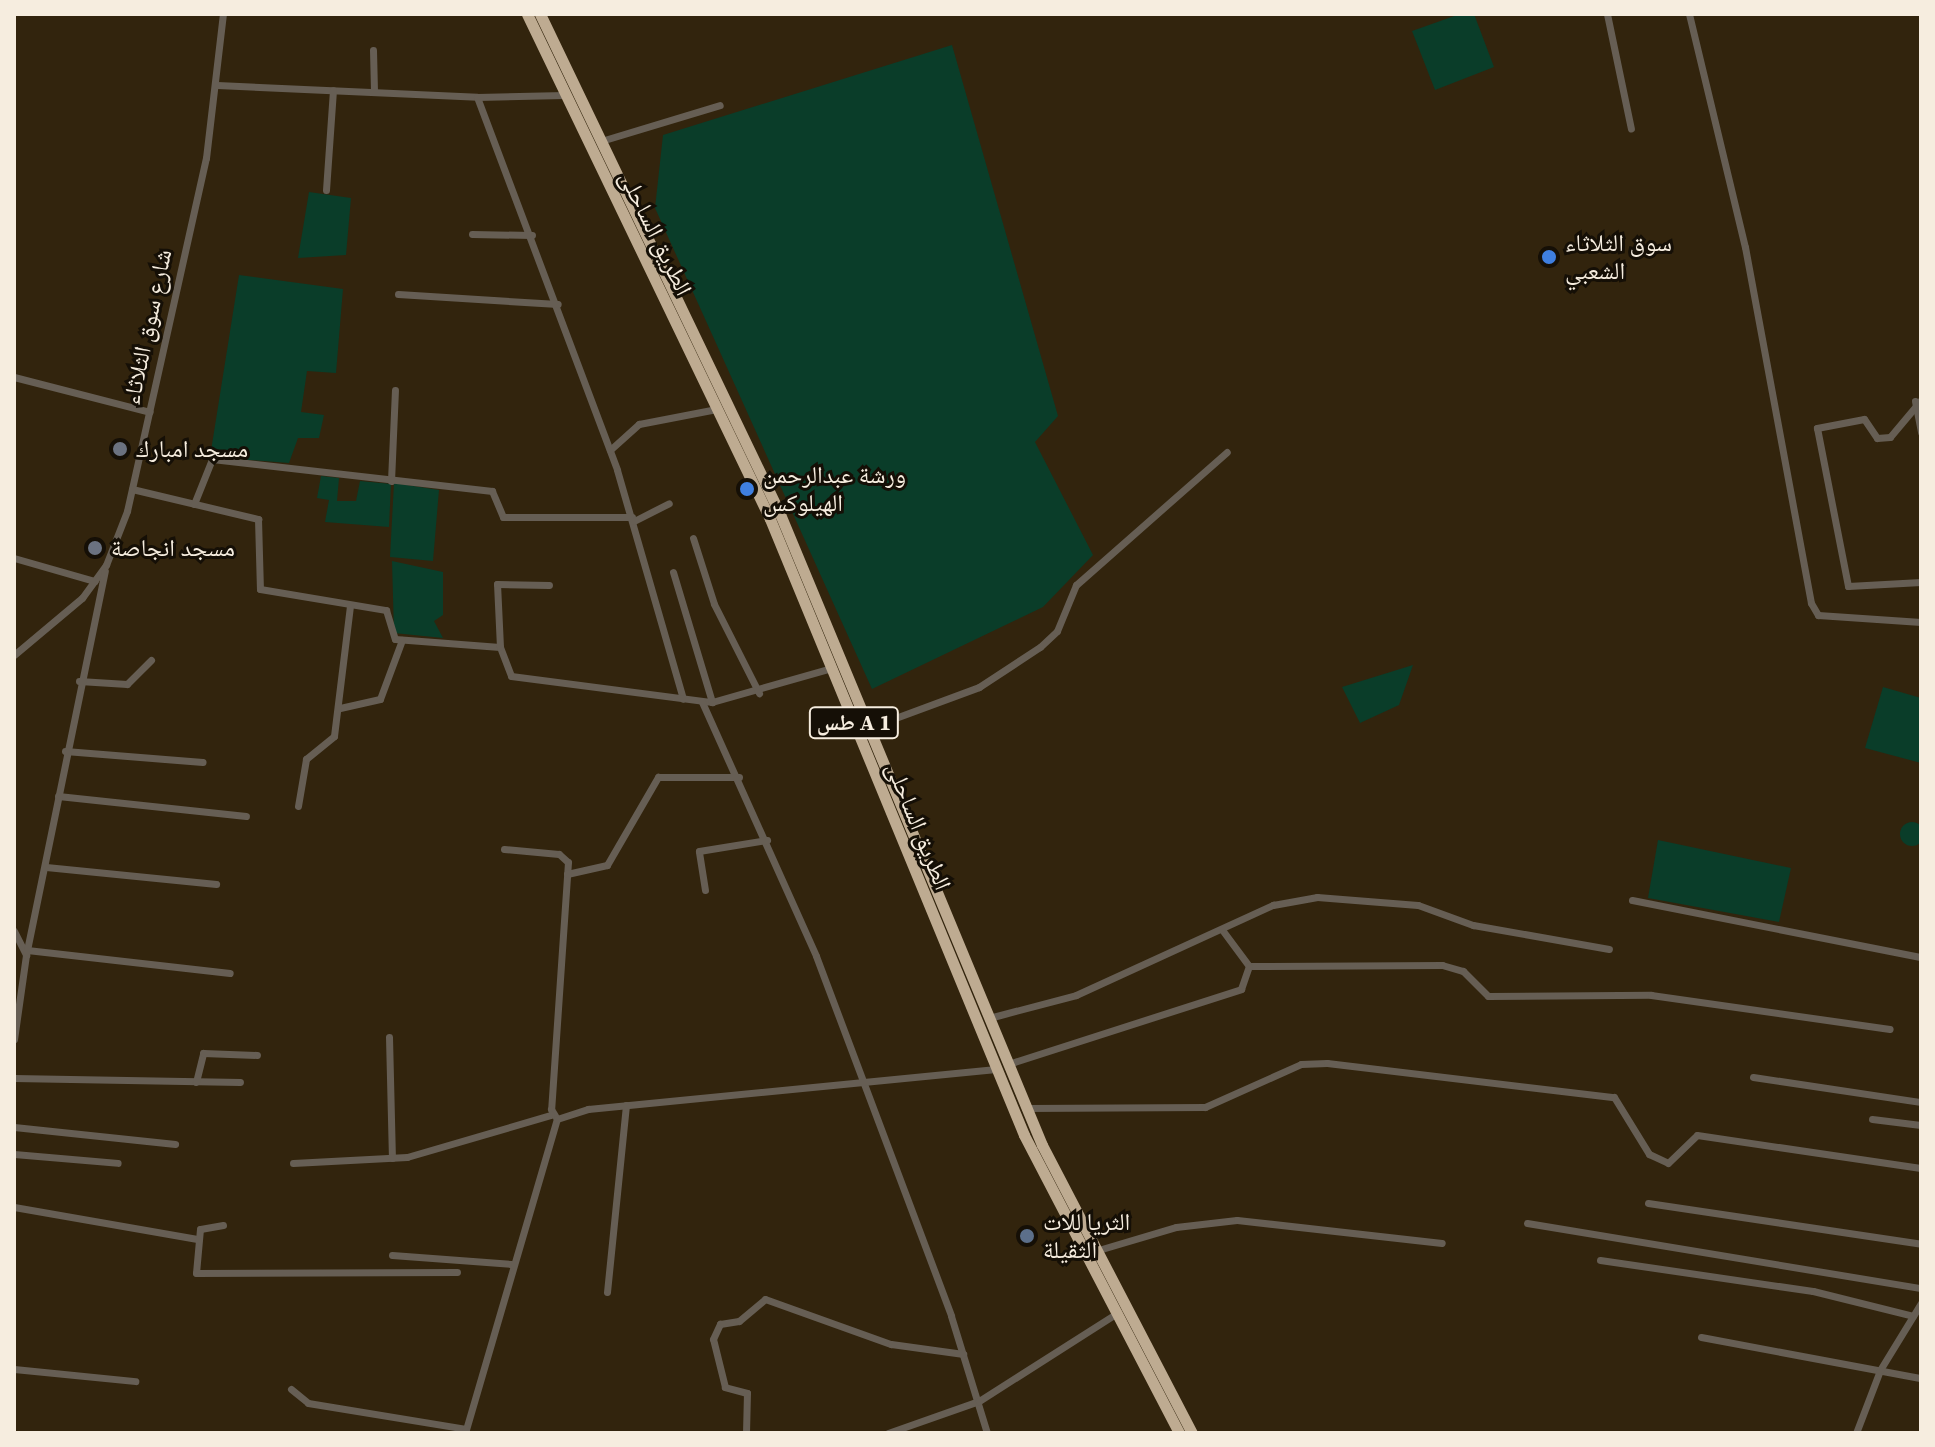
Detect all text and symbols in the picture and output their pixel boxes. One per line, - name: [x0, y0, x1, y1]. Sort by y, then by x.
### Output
- street label: الطريق الساحلى: [613, 166, 699, 300]
- place label: سوق الثلاثاء الشعبي: [1565, 229, 1672, 285]
- street label: شارع سوق الثلاثاء: [116, 247, 178, 407]
- marker: سوق الثلاثاء الشعبي: [1540, 248, 1558, 266]
- place label: مسجد امبارك: [136, 435, 248, 463]
- marker: مسجد امبارك: [111, 440, 129, 458]
- place label: ورشة عبدالرحمن الهيلوكس: [763, 461, 906, 517]
- marker: ورشة عبدالرحمن الهيلوكس: [738, 480, 756, 498]
- place label: مسجد انجاصة: [111, 534, 235, 562]
- marker: مسجد انجاصة: [86, 539, 104, 557]
- road number: طس A 1: [808, 705, 900, 741]
- street label: الطريق الساحلى: [880, 758, 958, 894]
- place label: الثريا للات الثقيلة: [1043, 1208, 1130, 1264]
- marker: الثريا للات الثقيلة: [1018, 1227, 1036, 1245]

